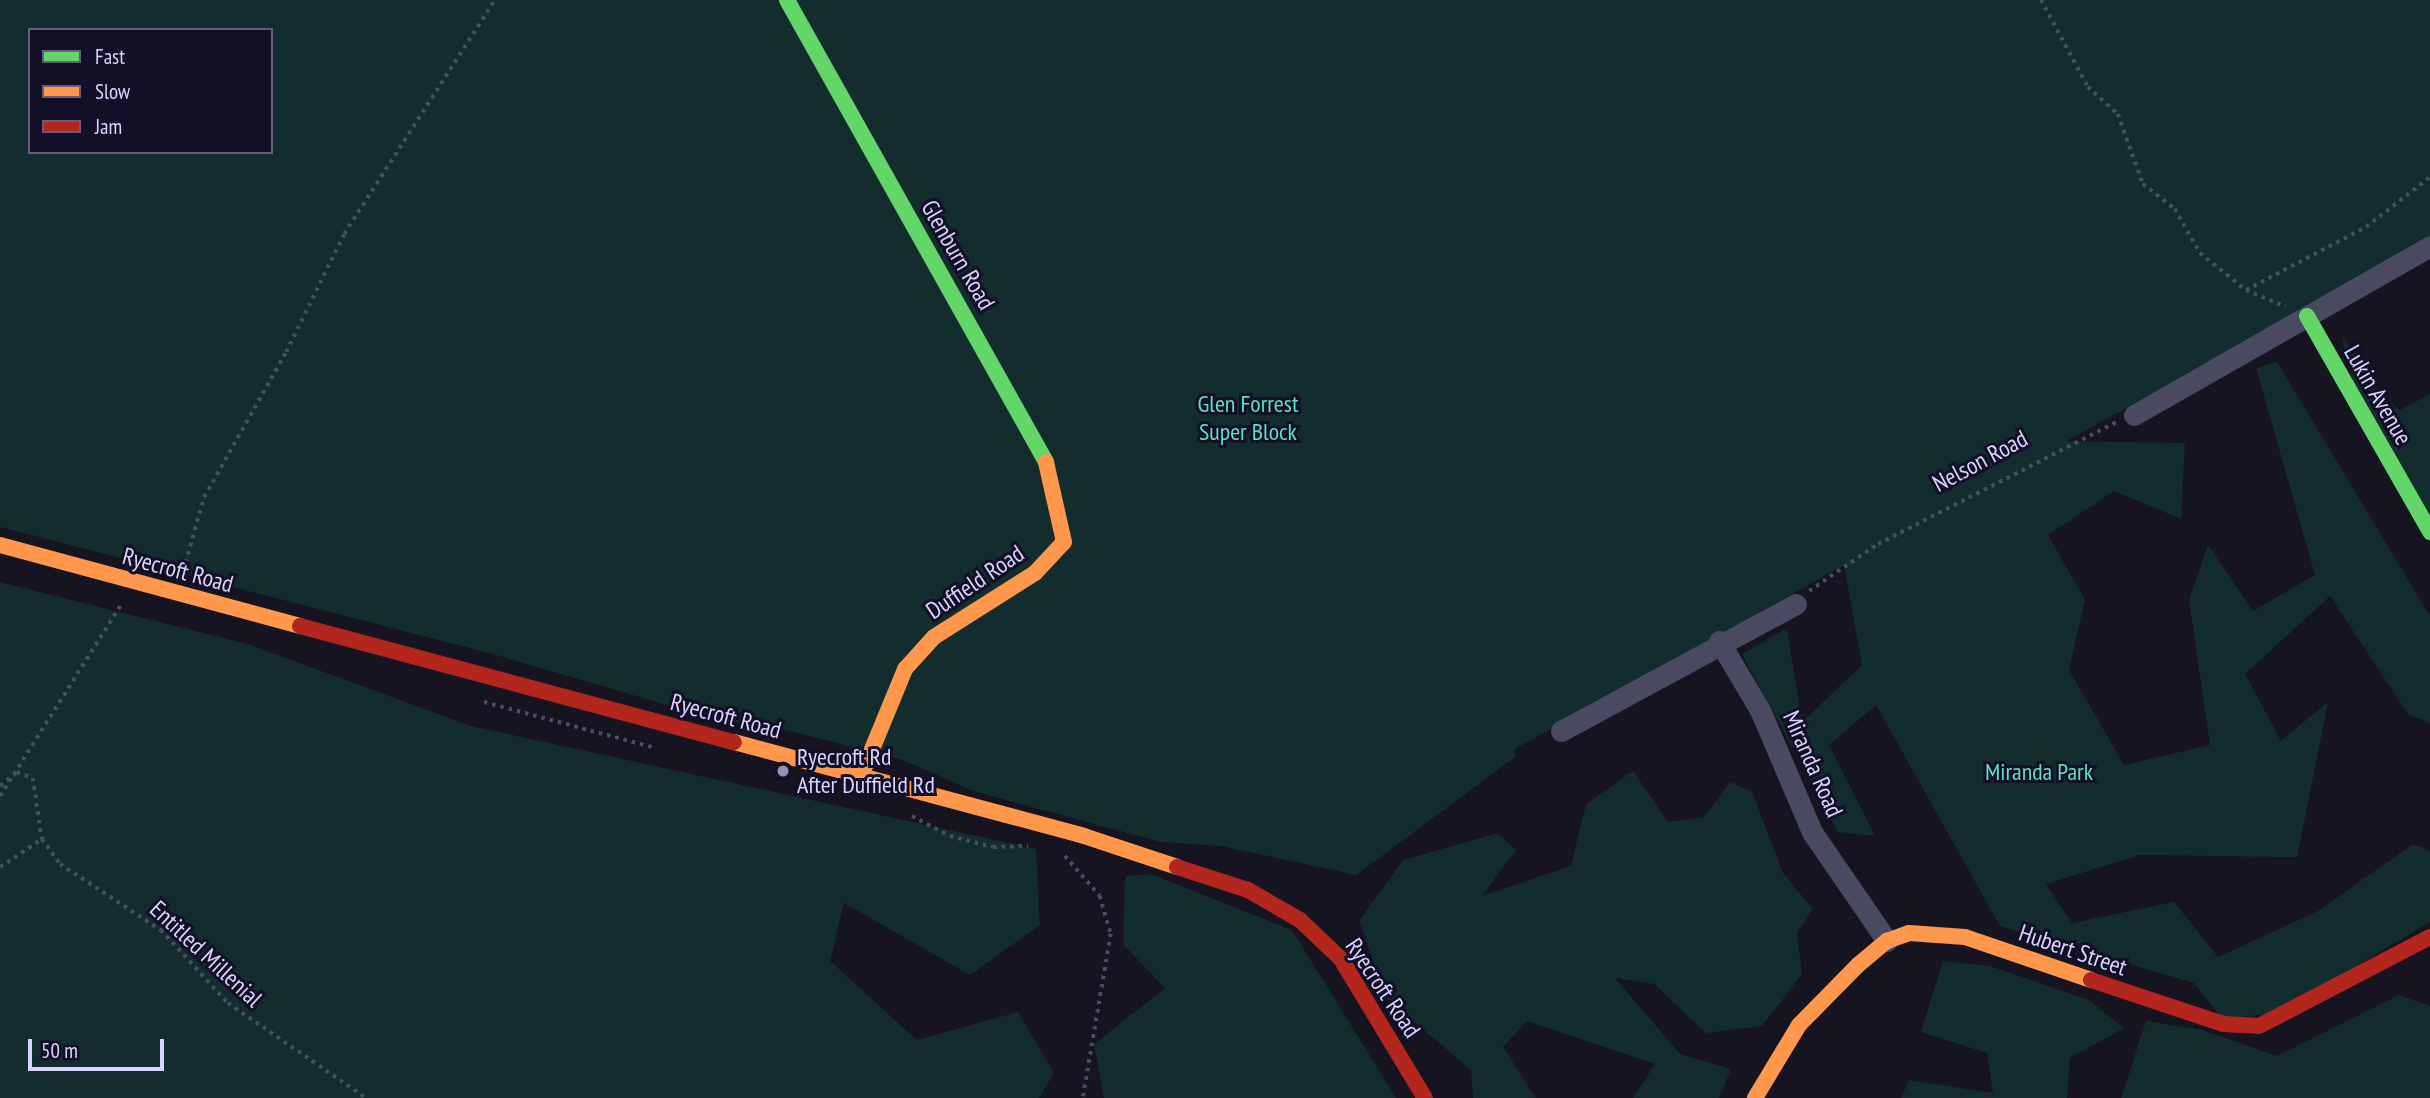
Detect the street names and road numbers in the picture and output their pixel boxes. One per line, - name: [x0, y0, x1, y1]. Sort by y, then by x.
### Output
- street label: Glenburn Road: [915, 195, 1001, 315]
- street label: Lukin Avenue: [2338, 340, 2418, 450]
- street label: Nelson Road: [1928, 424, 2032, 498]
- street label: Duffield Road: [921, 539, 1029, 625]
- street label: Ryecroft Road: [119, 541, 237, 599]
- street label: Ryecroft Road: [667, 687, 785, 745]
- street label: Miranda Road: [1777, 706, 1849, 822]
- street label: Entitled Millenial: [144, 895, 268, 1013]
- street label: Hubert Street: [2015, 918, 2131, 982]
- street label: Ryecroft Road: [1339, 933, 1427, 1043]

